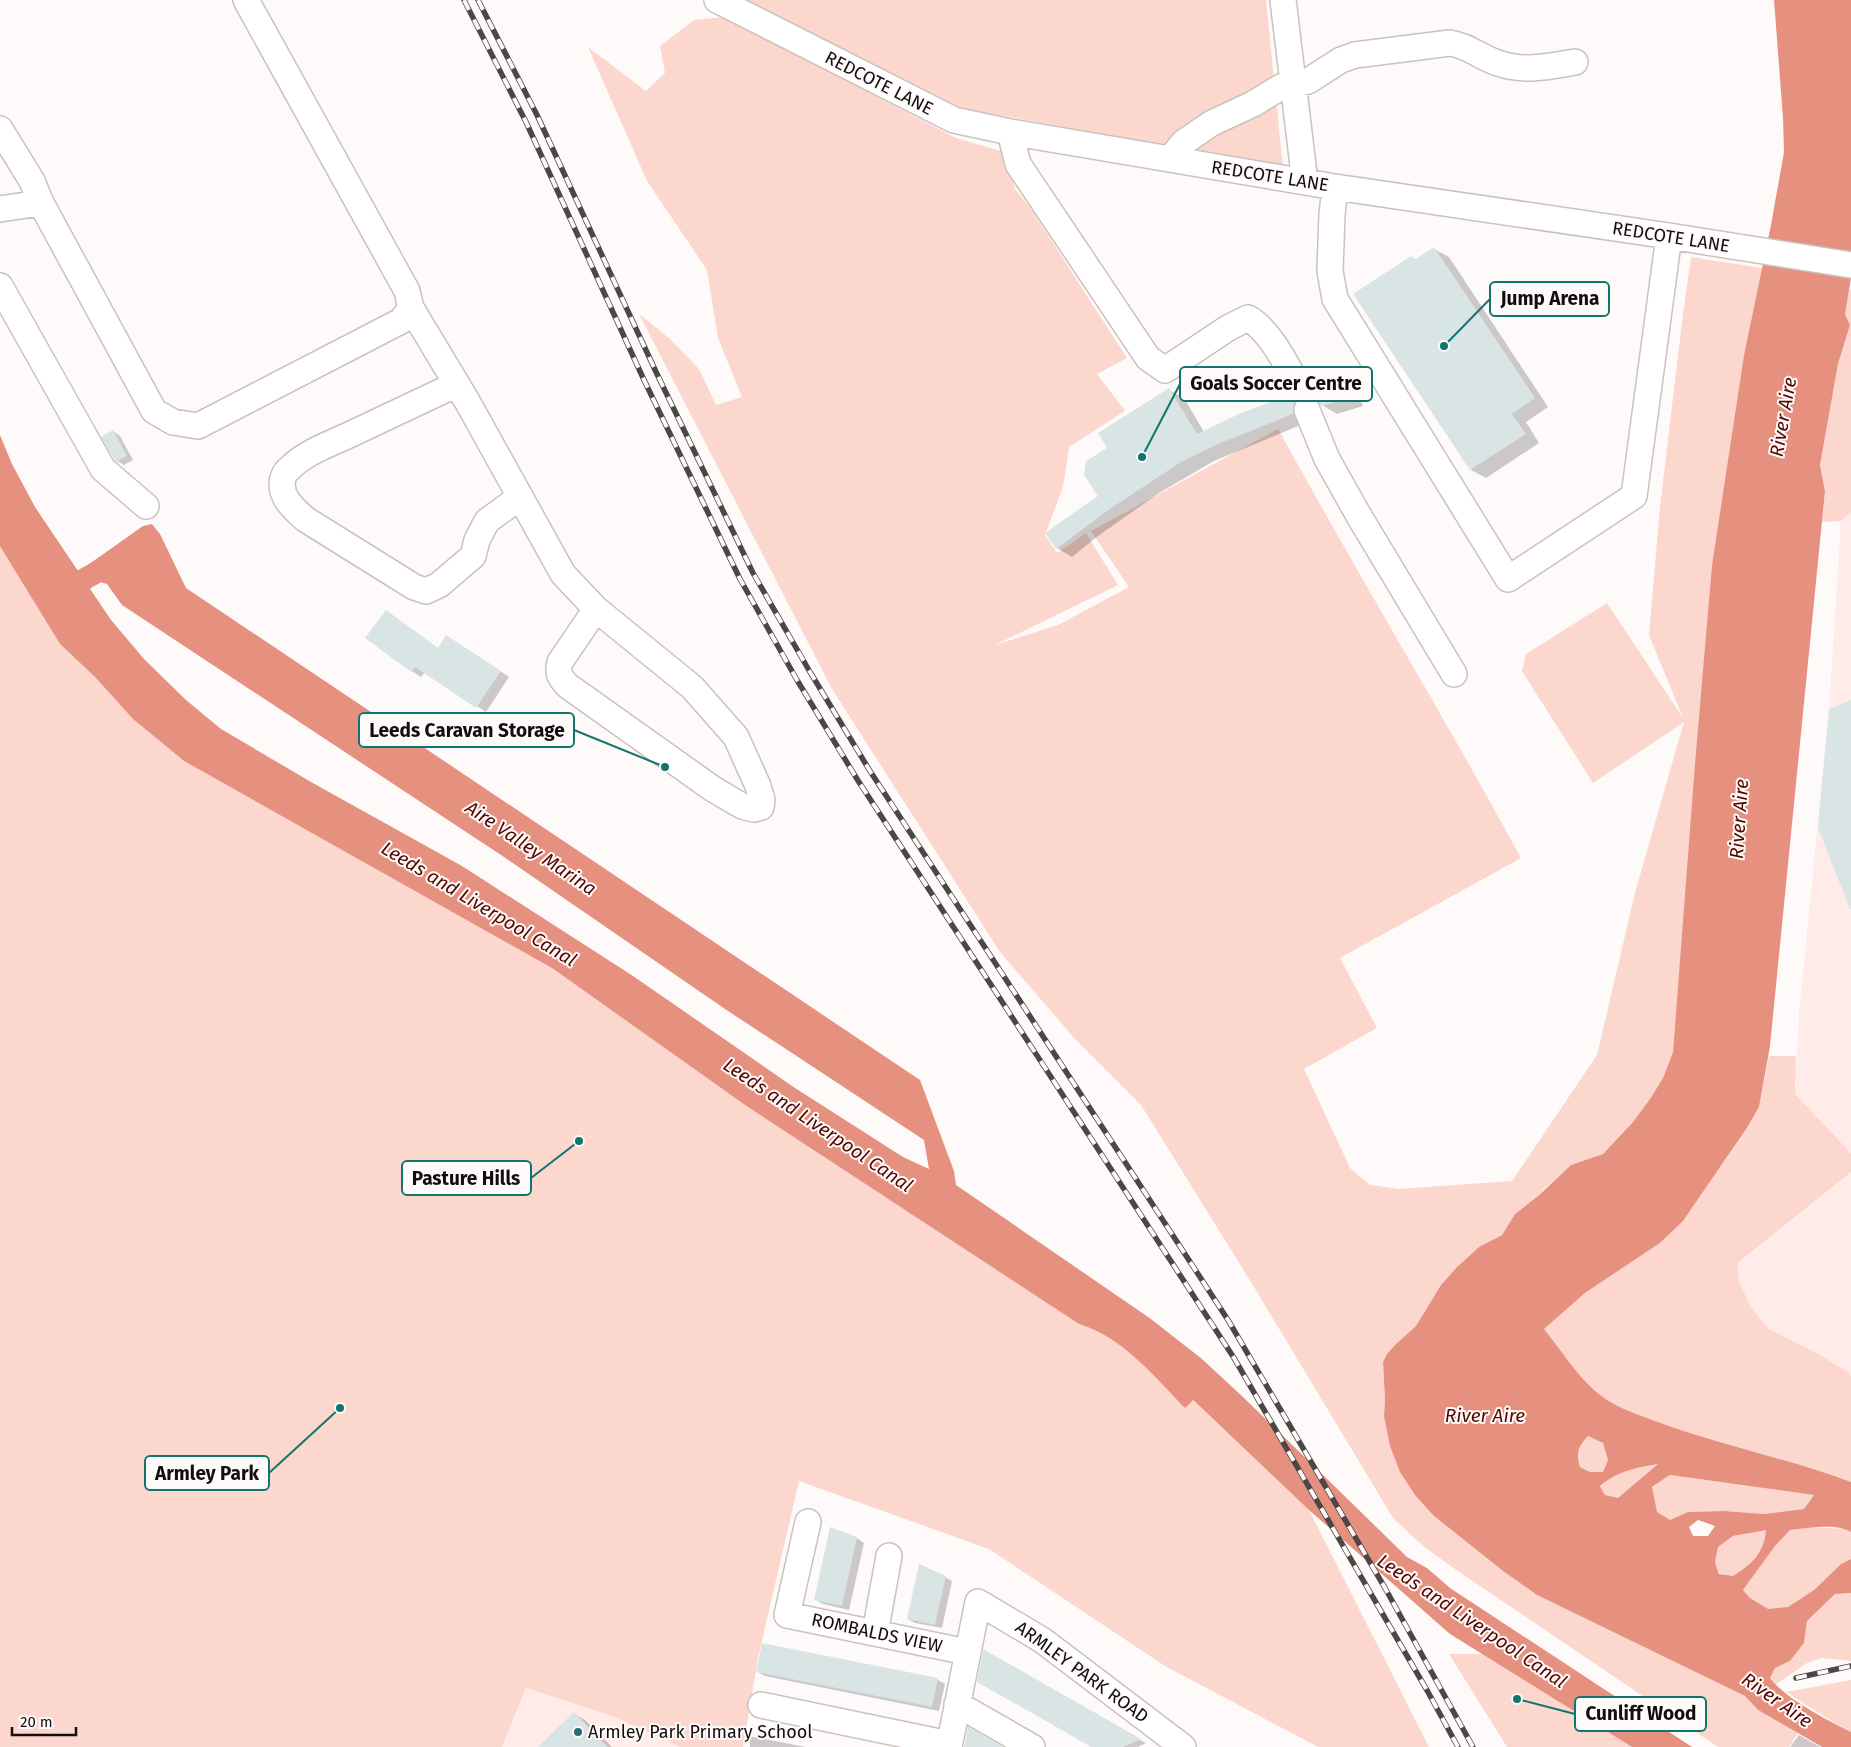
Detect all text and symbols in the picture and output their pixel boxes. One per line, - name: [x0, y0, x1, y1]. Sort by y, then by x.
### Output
- street label: REDCOTE LANE: [821, 46, 937, 120]
- street label: REDCOTE LANE: [1210, 156, 1330, 196]
- street label: REDCOTE LANE: [1611, 217, 1731, 257]
- callout: Jump Arena: [1490, 282, 1609, 316]
- text: Jump Arena: [1500, 287, 1599, 310]
- callout: Goals Soccer Centre: [1180, 367, 1372, 401]
- text: Goals Soccer Centre: [1190, 372, 1362, 395]
- water label: River Aire: [1765, 375, 1801, 459]
- callout: Leeds Caravan Storage: [359, 713, 574, 747]
- text: Leeds Caravan Storage: [369, 719, 565, 742]
- water label: River Aire: [1725, 778, 1753, 860]
- water label: Aire Valley Marina: [460, 795, 601, 900]
- water label: Leeds and Liverpool Canal: [377, 837, 581, 971]
- water label: Leeds and Liverpool Canal: [719, 1053, 917, 1197]
- callout: Pasture Hills: [402, 1161, 531, 1195]
- text: Pasture Hills: [412, 1167, 520, 1190]
- water label: River Aire: [1445, 1404, 1525, 1427]
- callout: Armley Park: [145, 1456, 269, 1490]
- text: Armley Park: [154, 1462, 260, 1485]
- water label: Leeds and Liverpool Canal: [1373, 1549, 1571, 1693]
- street label: ROMBALDS VIEW: [810, 1608, 945, 1658]
- street label: ARMLEY PARK ROAD: [1011, 1616, 1153, 1728]
- water label: River Aire: [1737, 1668, 1817, 1733]
- callout: Cunliff Wood: [1575, 1697, 1706, 1731]
- text: Cunliff Wood: [1586, 1702, 1696, 1725]
- scale bar: [12, 1704, 76, 1736]
- text: 20 m: [20, 1713, 53, 1731]
- place label: Armley Park Primary School: [588, 1721, 813, 1743]
- marker: Armley Park Primary School: [572, 1726, 584, 1738]

